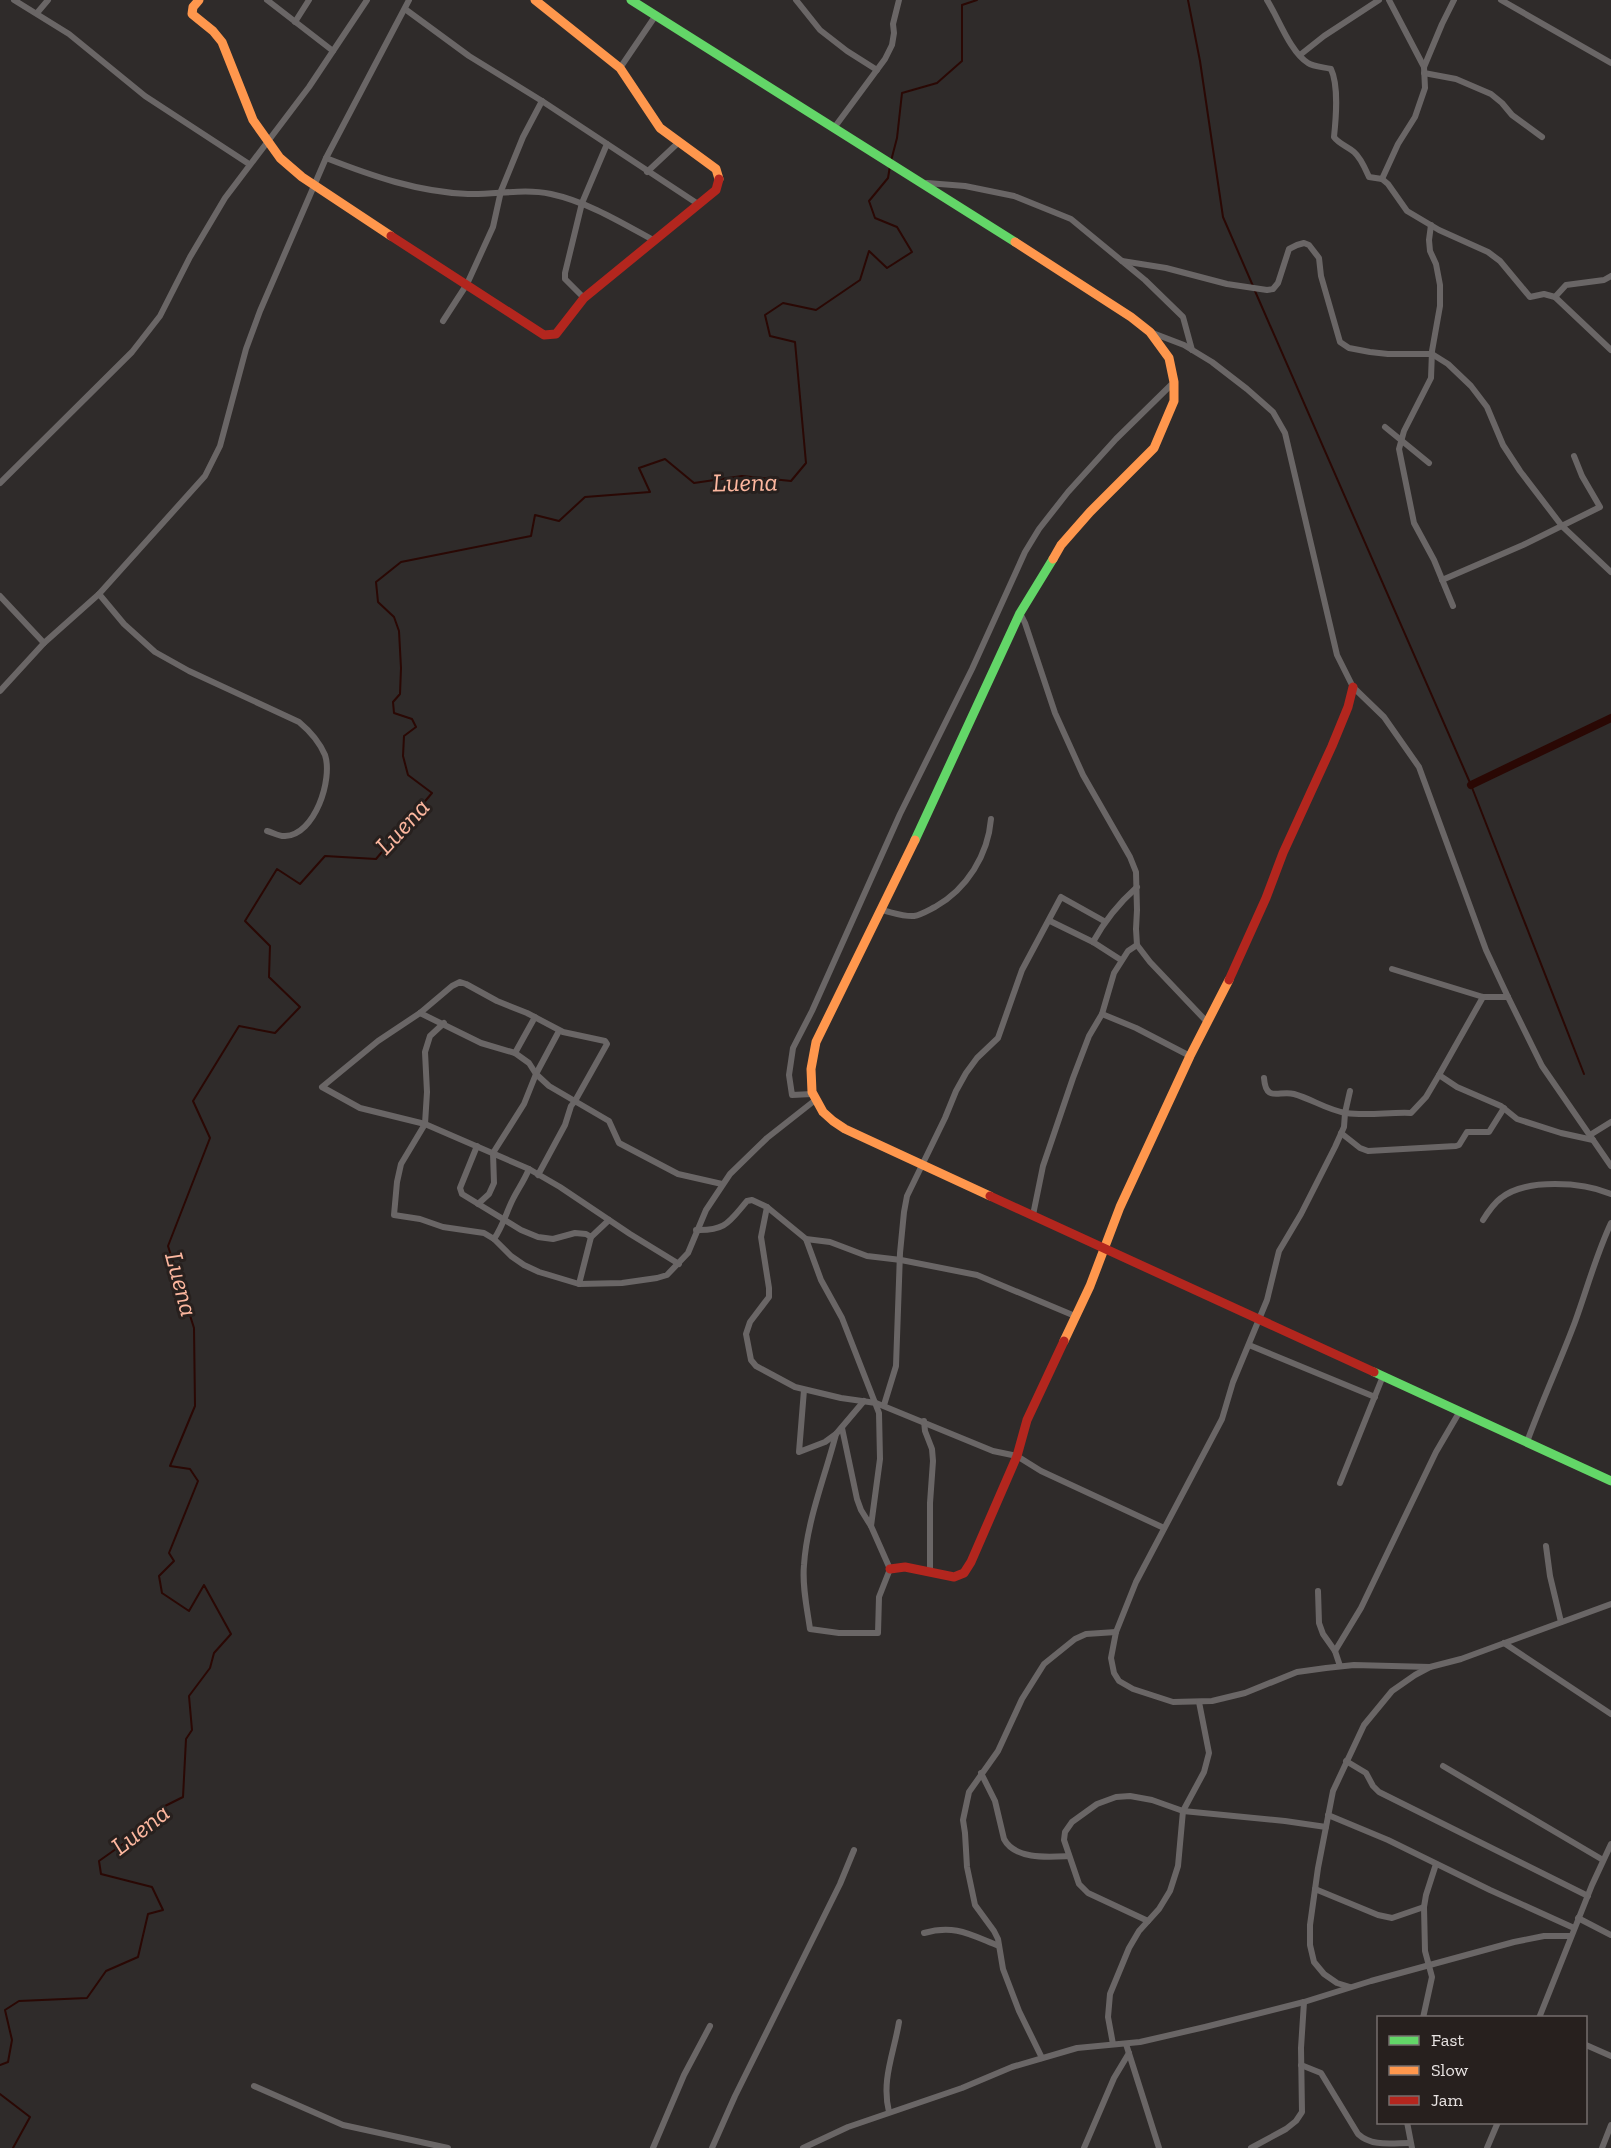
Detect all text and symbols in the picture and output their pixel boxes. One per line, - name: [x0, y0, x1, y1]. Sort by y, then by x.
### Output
- water label: Luena: [712, 465, 778, 499]
- water label: Luena: [368, 791, 436, 861]
- water label: Luena: [158, 1248, 206, 1320]
- water label: Luena: [104, 1796, 176, 1862]
- legend: [1377, 2016, 1587, 2124]
- text: Fast: [1431, 2029, 1464, 2051]
- text: Slow: [1431, 2059, 1468, 2081]
- text: Jam: [1431, 2089, 1463, 2111]

